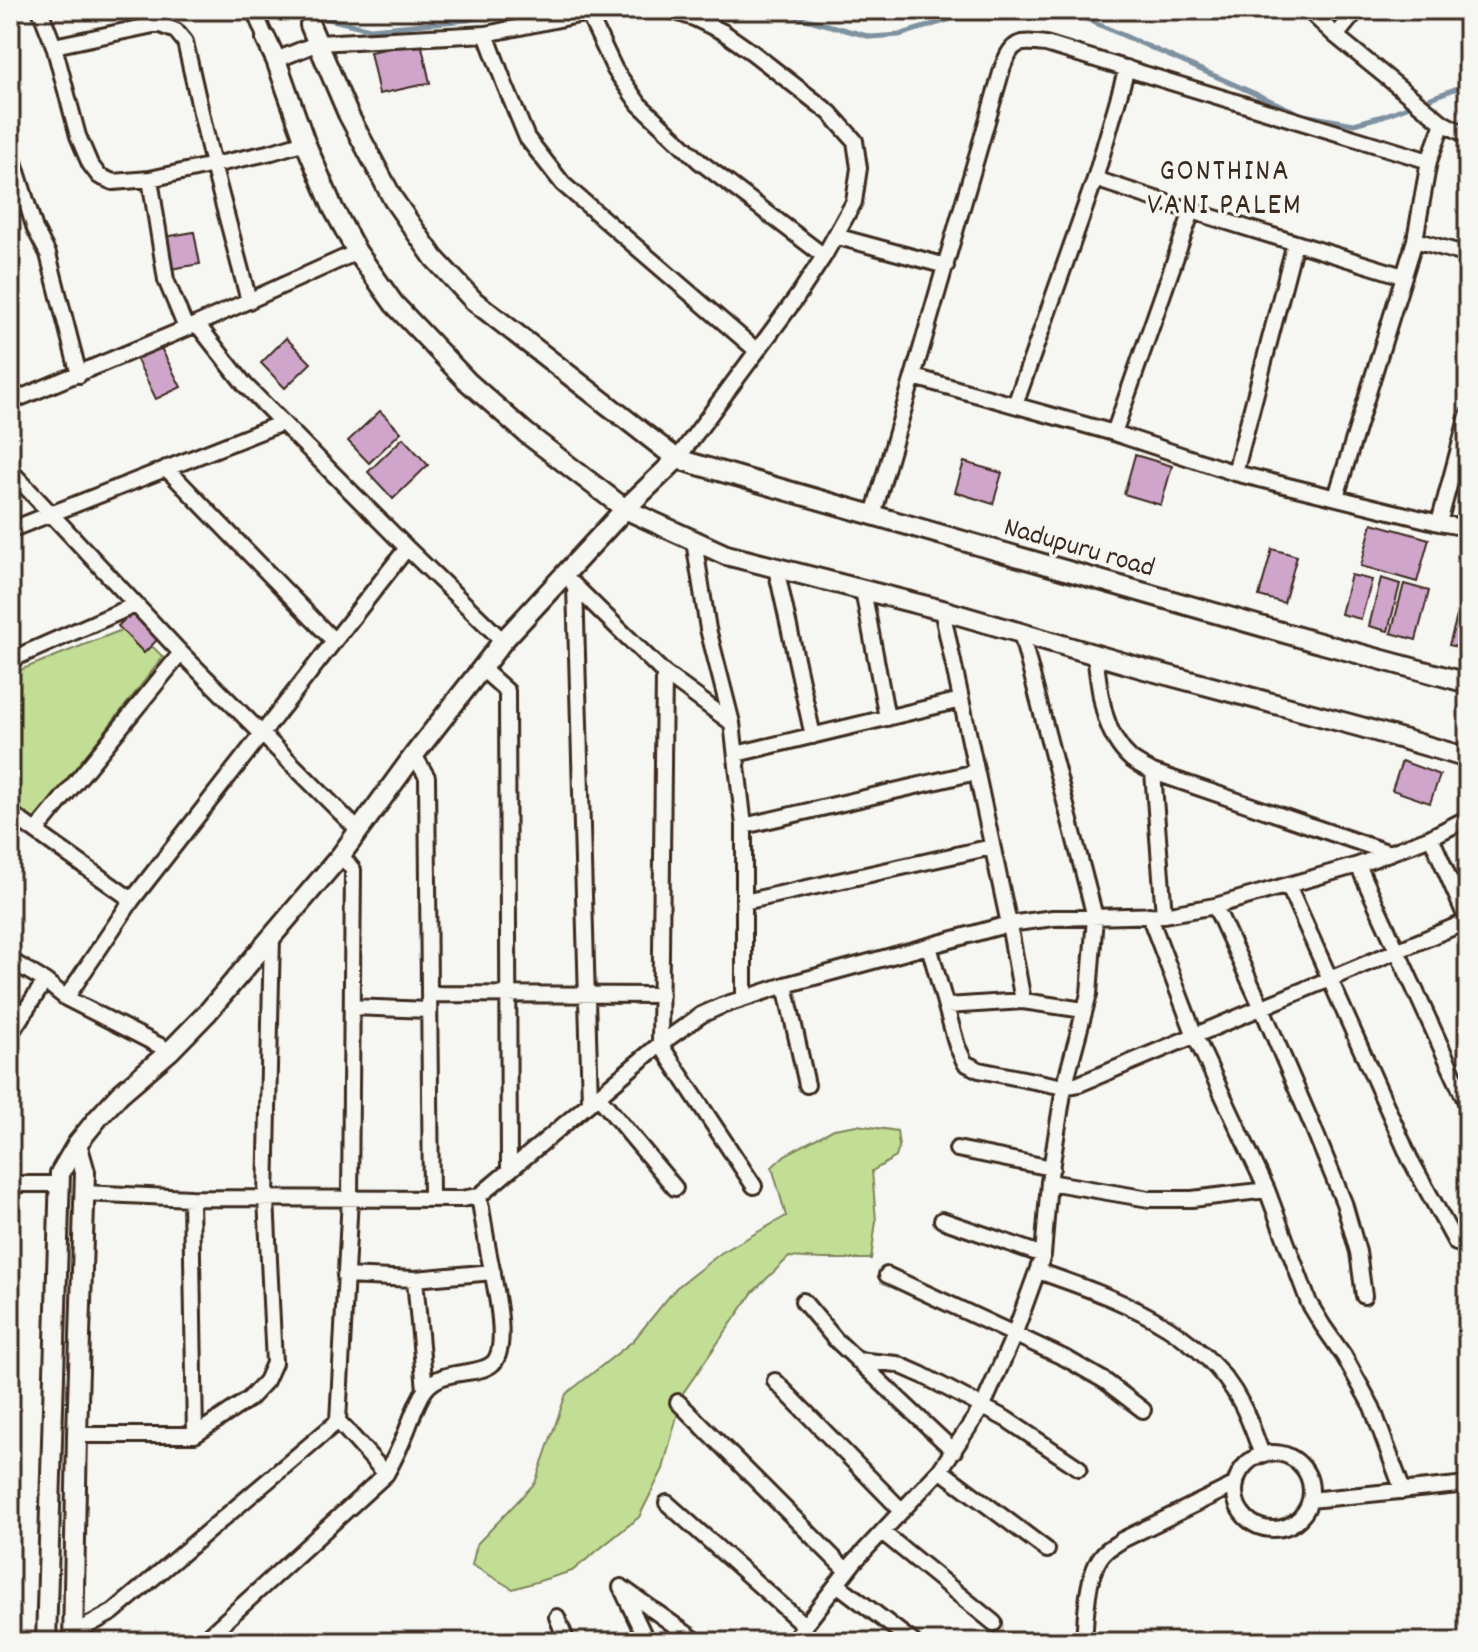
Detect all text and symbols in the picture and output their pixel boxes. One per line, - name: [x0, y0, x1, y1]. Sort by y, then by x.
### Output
- district label: GONTHINA VANI PALEM: [1147, 152, 1303, 229]
- street label: Nadupuru road: [999, 509, 1159, 590]

